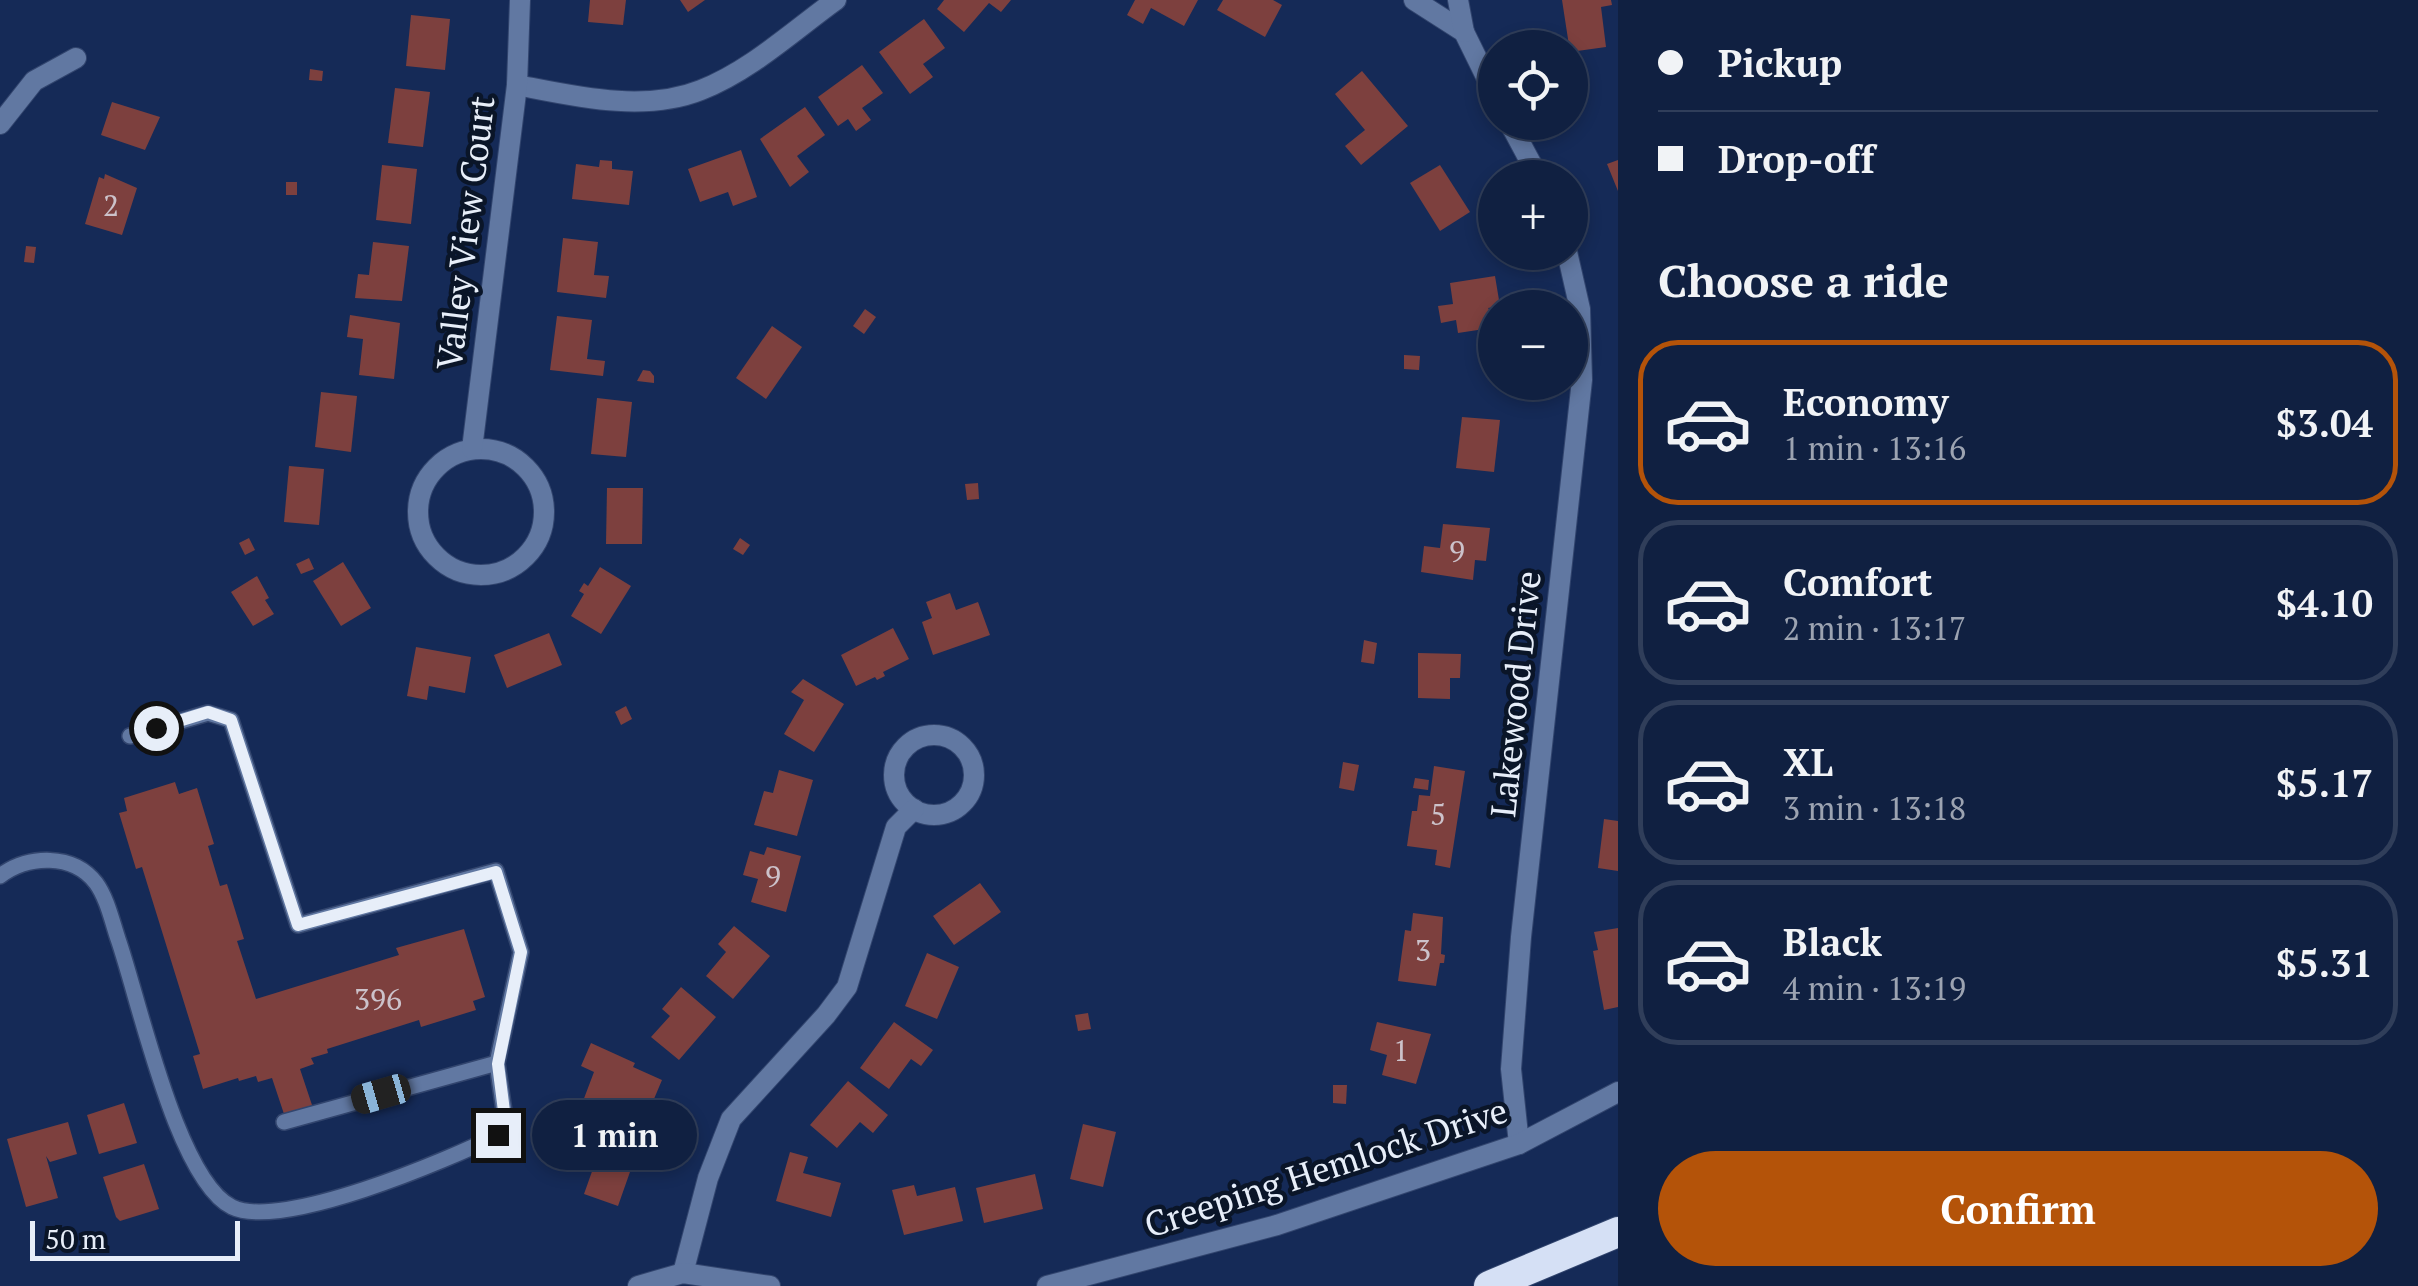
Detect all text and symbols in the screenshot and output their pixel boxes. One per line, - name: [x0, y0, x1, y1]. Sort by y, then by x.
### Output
- map controls: [1478, 30, 1588, 400]
- button: locate: [1478, 30, 1588, 140]
- text: Pickup: [1718, 38, 1842, 88]
- street label: Valley View Court: [425, 93, 505, 372]
- text: Drop-off: [1718, 134, 1875, 184]
- button: +: [1478, 160, 1588, 270]
- house number: 2: [103, 185, 119, 225]
- text: Choose a ride: [1658, 250, 1949, 310]
- button: −: [1478, 290, 1588, 400]
- text: Economy: [1783, 377, 1949, 427]
- icon: car: [1663, 378, 1753, 468]
- text: $3.04: [2276, 398, 2373, 448]
- text: 1 min · 13:16: [1783, 427, 1966, 469]
- house number: 9: [1449, 531, 1465, 571]
- text: Comfort: [1783, 557, 1932, 607]
- icon: car: [1663, 558, 1753, 648]
- street label: Lakewood Drive: [1479, 569, 1551, 819]
- text: $4.10: [2276, 578, 2373, 628]
- text: 2 min · 13:17: [1783, 607, 1966, 649]
- route start: [134, 706, 179, 751]
- text: XL: [1783, 737, 1833, 787]
- icon: car: [1663, 738, 1753, 828]
- text: $5.17: [2276, 758, 2373, 808]
- text: 3 min · 13:18: [1783, 787, 1966, 829]
- house number: 5: [1430, 794, 1446, 834]
- house number: 9: [765, 856, 781, 896]
- text: Black: [1783, 917, 1882, 967]
- icon: car: [1663, 918, 1753, 1008]
- house number: 3: [1415, 930, 1431, 970]
- text: $5.31: [2276, 938, 2373, 988]
- text: 4 min · 13:19: [1783, 967, 1966, 1009]
- house number: 396: [354, 979, 402, 1019]
- house number: 1: [1393, 1030, 1409, 1070]
- car: [348, 1071, 414, 1117]
- street label: Creeping Hemlock Drive: [1138, 1087, 1513, 1247]
- callout: 1 min: [533, 1100, 698, 1170]
- route end: [476, 1113, 521, 1158]
- text: 1 min: [571, 1114, 658, 1156]
- button: Confirm: [1658, 1151, 2378, 1266]
- scale bar: [30, 1216, 240, 1260]
- text: 50 m: [45, 1220, 106, 1257]

